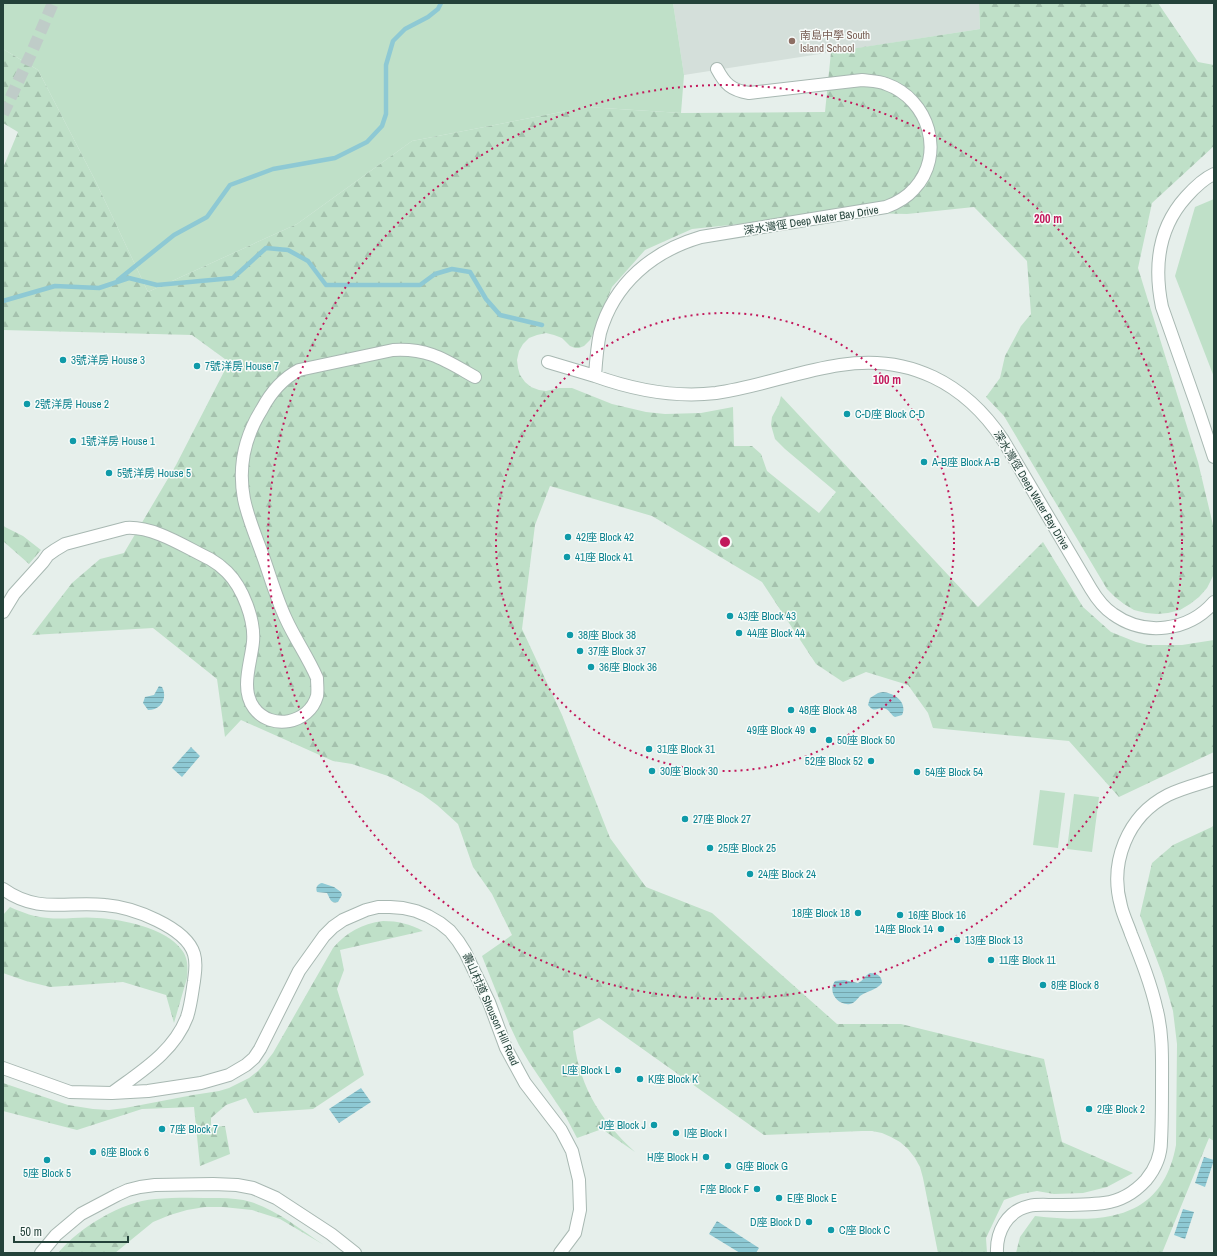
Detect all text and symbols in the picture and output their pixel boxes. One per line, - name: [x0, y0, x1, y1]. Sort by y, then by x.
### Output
- place label: 南島中學 South Island School: [800, 28, 870, 55]
- marker: 南島中學 South Island School: [787, 36, 797, 46]
- street label: 深水灣徑 Deep Water Bay Drive: [743, 202, 879, 238]
- text: 200 m: [1034, 211, 1062, 227]
- place label: 3號洋房 House 3: [71, 353, 145, 367]
- marker: 3號洋房 House 3: [58, 355, 68, 365]
- place label: 7號洋房 House 7: [205, 359, 279, 373]
- marker: 7號洋房 House 7: [192, 361, 202, 371]
- text: 100 m: [873, 372, 901, 388]
- place label: 2號洋房 House 2: [35, 397, 109, 411]
- marker: 2號洋房 House 2: [22, 399, 32, 409]
- place label: C-D座 Block C-D: [855, 407, 925, 421]
- marker: C-D座 Block C-D: [842, 409, 852, 419]
- street label: 深水灣徑 Deep Water Bay Drive: [991, 428, 1073, 552]
- place label: 1號洋房 House 1: [81, 434, 155, 448]
- marker: 1號洋房 House 1: [68, 436, 78, 446]
- place label: A-B座 Block A-B: [931, 455, 1000, 469]
- marker: A-B座 Block A-B: [919, 457, 929, 467]
- place label: 5號洋房 House 5: [117, 466, 191, 480]
- marker: 5號洋房 House 5: [104, 468, 114, 478]
- place label: 42座 Block 42: [576, 530, 634, 544]
- marker: 42座 Block 42: [563, 532, 573, 542]
- centre of rings: [718, 535, 732, 549]
- place label: 41座 Block 41: [575, 550, 633, 564]
- marker: 41座 Block 41: [562, 552, 572, 562]
- place label: 43座 Block 43: [738, 609, 796, 623]
- marker: 43座 Block 43: [725, 611, 735, 621]
- place label: 44座 Block 44: [747, 626, 805, 640]
- place label: 38座 Block 38: [578, 628, 636, 642]
- marker: 44座 Block 44: [734, 628, 744, 638]
- marker: 38座 Block 38: [565, 630, 575, 640]
- place label: 37座 Block 37: [588, 644, 646, 658]
- marker: 37座 Block 37: [575, 646, 585, 656]
- place label: 36座 Block 36: [599, 660, 657, 674]
- marker: 36座 Block 36: [586, 662, 596, 672]
- place label: 48座 Block 48: [799, 703, 857, 717]
- marker: 48座 Block 48: [786, 705, 796, 715]
- place label: 49座 Block 49: [747, 723, 805, 737]
- marker: 49座 Block 49: [808, 725, 818, 735]
- place label: 50座 Block 50: [837, 733, 895, 747]
- marker: 50座 Block 50: [824, 735, 834, 745]
- place label: 31座 Block 31: [657, 742, 715, 756]
- marker: 31座 Block 31: [644, 744, 654, 754]
- place label: 52座 Block 52: [805, 754, 863, 768]
- marker: 52座 Block 52: [866, 756, 876, 766]
- place label: 30座 Block 30: [660, 764, 718, 778]
- place label: 54座 Block 54: [925, 765, 983, 779]
- marker: 30座 Block 30: [647, 766, 657, 776]
- marker: 54座 Block 54: [912, 767, 922, 777]
- place label: 27座 Block 27: [693, 812, 751, 826]
- marker: 27座 Block 27: [680, 814, 690, 824]
- place label: 25座 Block 25: [718, 841, 776, 855]
- marker: 25座 Block 25: [705, 843, 715, 853]
- place label: 24座 Block 24: [758, 867, 816, 881]
- marker: 24座 Block 24: [745, 869, 755, 879]
- place label: 18座 Block 18: [792, 906, 850, 920]
- marker: 18座 Block 18: [853, 908, 863, 918]
- place label: 16座 Block 16: [908, 908, 966, 922]
- marker: 16座 Block 16: [895, 910, 905, 920]
- place label: 14座 Block 14: [875, 922, 933, 936]
- marker: 14座 Block 14: [936, 924, 946, 934]
- place label: 13座 Block 13: [965, 933, 1023, 947]
- marker: 13座 Block 13: [952, 935, 962, 945]
- street label: 壽山村道 Shouson Hill Road: [460, 951, 522, 1067]
- place label: 11座 Block 11: [999, 953, 1056, 967]
- marker: 11座 Block 11: [986, 955, 996, 965]
- place label: 8座 Block 8: [1051, 978, 1099, 992]
- marker: 8座 Block 8: [1038, 980, 1048, 990]
- place label: L座 Block L: [562, 1063, 610, 1077]
- marker: L座 Block L: [613, 1065, 623, 1075]
- place label: K座 Block K: [648, 1072, 698, 1086]
- marker: K座 Block K: [635, 1074, 645, 1084]
- place label: 2座 Block 2: [1097, 1102, 1145, 1116]
- marker: 2座 Block 2: [1084, 1104, 1094, 1114]
- place label: J座 Block J: [599, 1118, 646, 1132]
- marker: J座 Block J: [649, 1120, 659, 1130]
- place label: 7座 Block 7: [170, 1122, 218, 1136]
- marker: 7座 Block 7: [157, 1124, 167, 1134]
- place label: I座 Block I: [684, 1126, 727, 1140]
- marker: I座 Block I: [671, 1128, 681, 1138]
- place label: 6座 Block 6: [101, 1145, 149, 1159]
- marker: 6座 Block 6: [88, 1147, 98, 1157]
- place label: H座 Block H: [647, 1150, 698, 1164]
- marker: H座 Block H: [701, 1152, 711, 1162]
- marker: 5座 Block 5: [42, 1155, 52, 1165]
- place label: G座 Block G: [736, 1159, 788, 1173]
- marker: G座 Block G: [723, 1161, 733, 1171]
- place label: 5座 Block 5: [23, 1166, 71, 1180]
- place label: F座 Block F: [700, 1182, 749, 1196]
- marker: F座 Block F: [752, 1184, 762, 1194]
- place label: E座 Block E: [787, 1191, 837, 1205]
- marker: E座 Block E: [774, 1193, 784, 1203]
- place label: D座 Block D: [750, 1215, 801, 1229]
- marker: D座 Block D: [804, 1217, 814, 1227]
- scale bar: [14, 1218, 128, 1244]
- place label: C座 Block C: [839, 1223, 891, 1237]
- text: 50 m: [20, 1224, 42, 1240]
- marker: C座 Block C: [826, 1225, 836, 1235]

